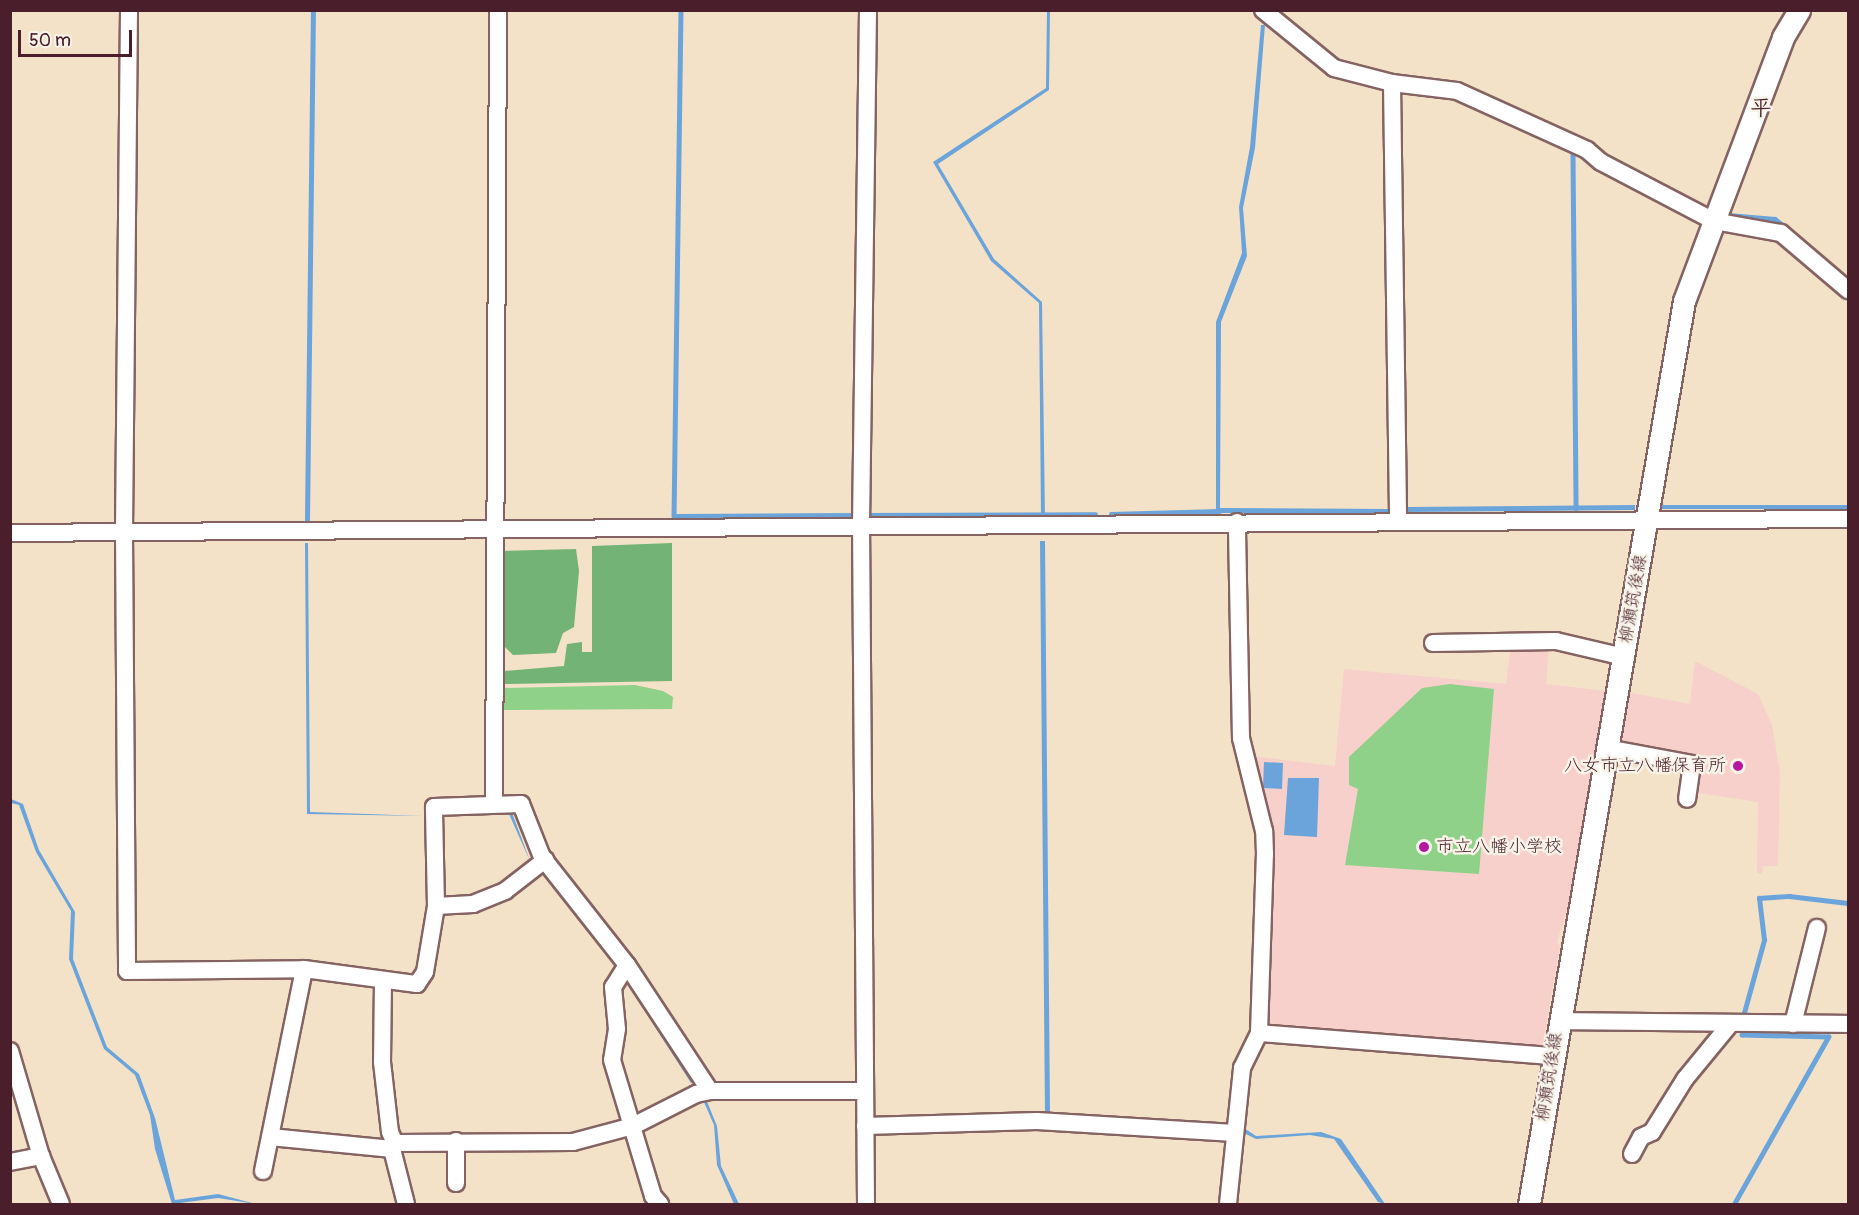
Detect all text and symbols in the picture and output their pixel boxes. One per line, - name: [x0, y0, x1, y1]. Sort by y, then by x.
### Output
- scale bar: [21, 18, 135, 56]
- text: 50 m: [29, 29, 71, 52]
- district label: 平: [1751, 96, 1771, 122]
- street label: 柳瀬筑後線: [1616, 553, 1652, 645]
- place label: 八女市立八幡保育所: [1564, 755, 1726, 777]
- marker: 八女市立八幡保育所: [1731, 759, 1745, 773]
- place label: 市立八幡小学校: [1436, 836, 1562, 858]
- marker: 市立八幡小学校: [1417, 840, 1431, 854]
- street label: 柳瀬筑後線: [1532, 1031, 1568, 1123]

